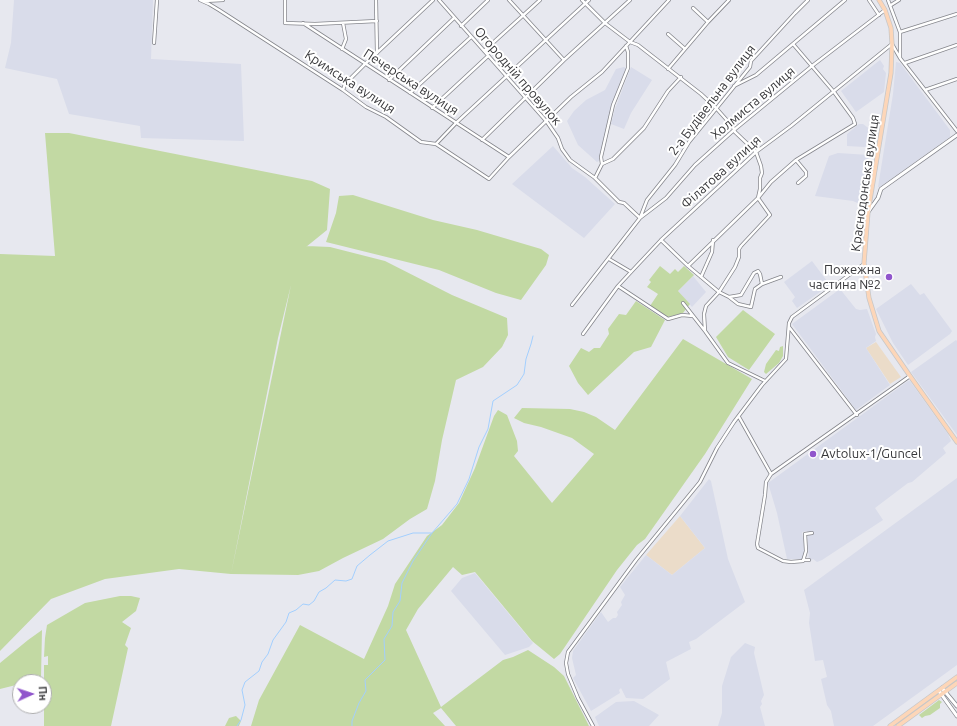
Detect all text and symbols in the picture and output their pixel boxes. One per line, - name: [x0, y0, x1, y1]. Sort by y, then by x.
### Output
- street label: Огородній провулок: [471, 24, 565, 128]
- street label: 2-а Будівельна вулиця: [665, 42, 759, 158]
- street label: Печерська вулиця: [361, 46, 461, 118]
- street label: Кримська вулиця: [302, 47, 398, 117]
- street label: Холмиста вулиця: [708, 63, 798, 143]
- street label: Краснодонська вулиця: [848, 113, 882, 253]
- street label: Філатова вулиця: [678, 132, 764, 212]
- place label: Пожежна частина №2: [809, 262, 881, 293]
- marker: Пожежна частина №2: [884, 272, 894, 282]
- place label: Avtolux-1/Guncel: [821, 446, 921, 462]
- marker: Avtolux-1/Guncel: [808, 449, 818, 459]
- north arrow: [12, 674, 52, 714]
- text: Пн: [37, 686, 49, 701]

